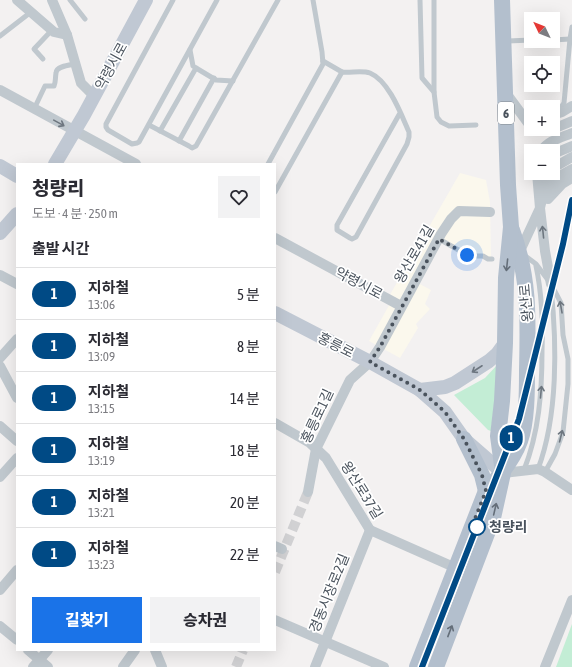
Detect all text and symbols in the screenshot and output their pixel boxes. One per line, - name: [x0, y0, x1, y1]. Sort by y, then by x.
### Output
- north arrow: [524, 12, 560, 48]
- map controls: [524, 12, 560, 180]
- street label: 약령시로: [92, 39, 131, 92]
- button: locate: [524, 56, 560, 92]
- button: +: [524, 100, 560, 136]
- road number: 6: [498, 102, 514, 124]
- one-way arrow: [53, 119, 65, 127]
- button: −: [524, 144, 560, 180]
- button: heart: [218, 176, 260, 218]
- text: 청량리: [32, 177, 84, 199]
- text: 도보 · 4 분 · 250 m: [32, 206, 118, 221]
- street label: 왕산로41길: [391, 222, 437, 286]
- one-way arrow: [539, 226, 546, 239]
- text: 출발 시간: [32, 240, 89, 257]
- your location: [457, 245, 477, 265]
- one-way arrow: [503, 258, 511, 271]
- street label: 약령시로: [332, 264, 386, 302]
- text: 지하철: [88, 279, 129, 296]
- street label: 왕산로: [516, 283, 536, 323]
- text: 1: [51, 286, 57, 302]
- text: 5 분: [237, 286, 260, 303]
- text: 13:06: [88, 297, 115, 312]
- one-way arrow: [557, 301, 565, 314]
- street label: 홍릉로: [315, 329, 357, 361]
- text: 지하철: [88, 331, 129, 348]
- text: 1: [51, 338, 57, 354]
- text: 8 분: [237, 338, 260, 355]
- text: 13:09: [88, 349, 115, 364]
- one-way arrow: [471, 365, 482, 373]
- text: 지하철: [88, 383, 129, 400]
- street label: 홍릉로1길: [297, 386, 337, 446]
- one-way arrow: [537, 386, 545, 399]
- text: 1: [51, 390, 57, 406]
- text: 14 분: [230, 390, 260, 407]
- text: 13:15: [88, 401, 115, 416]
- line badge: 1: [498, 425, 524, 451]
- text: 1: [508, 430, 514, 446]
- one-way arrow: [558, 430, 566, 443]
- text: 지하철: [88, 435, 129, 452]
- text: 1: [51, 442, 57, 458]
- text: 18 분: [230, 442, 260, 459]
- text: 13:19: [88, 453, 115, 468]
- street label: 왕산로37길: [338, 458, 386, 522]
- text: 지하철: [88, 487, 129, 504]
- text: 1: [51, 494, 57, 510]
- text: 20 분: [230, 494, 260, 511]
- one-way arrow: [491, 502, 499, 515]
- text: 13:21: [88, 505, 115, 520]
- marker: 청량리: [468, 518, 486, 536]
- place label: 청량리: [489, 519, 528, 535]
- text: 지하철: [88, 539, 129, 556]
- text: 1: [51, 546, 57, 562]
- text: 22 분: [230, 546, 260, 563]
- street label: 경동시장로2길: [306, 551, 352, 635]
- text: 13:23: [88, 557, 115, 572]
- button: 길찾기: [32, 597, 142, 643]
- button: 승차권: [150, 597, 260, 643]
- one-way arrow: [446, 625, 454, 637]

